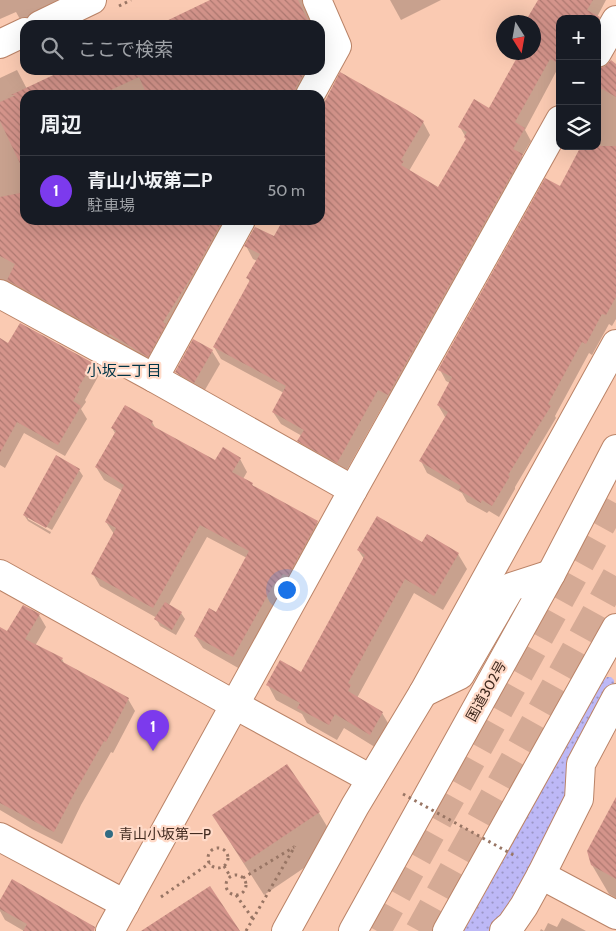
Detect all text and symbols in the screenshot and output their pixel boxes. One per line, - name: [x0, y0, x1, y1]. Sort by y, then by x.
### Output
- north arrow: [496, 15, 541, 60]
- map controls: [556, 15, 601, 150]
- button: +: [556, 15, 601, 60]
- search box: [20, 20, 325, 75]
- icon: search: [38, 34, 66, 62]
- text: ここで検索: [78, 38, 173, 61]
- button: −: [556, 60, 601, 105]
- button: layers: [556, 105, 601, 150]
- text: 周辺: [40, 112, 82, 137]
- text: 青山小坂第二P: [87, 169, 212, 192]
- text: 1: [53, 181, 59, 200]
- text: 50 m: [268, 181, 305, 200]
- text: 駐車場: [87, 196, 135, 215]
- district label: 小坂二丁目: [86, 362, 162, 380]
- your location: [274, 577, 300, 603]
- street label: 国道302号: [462, 657, 510, 725]
- pin: 1: [137, 710, 169, 751]
- place label: 青山小坂第一P: [119, 825, 211, 843]
- marker: 青山小坂第一P: [103, 828, 115, 840]

